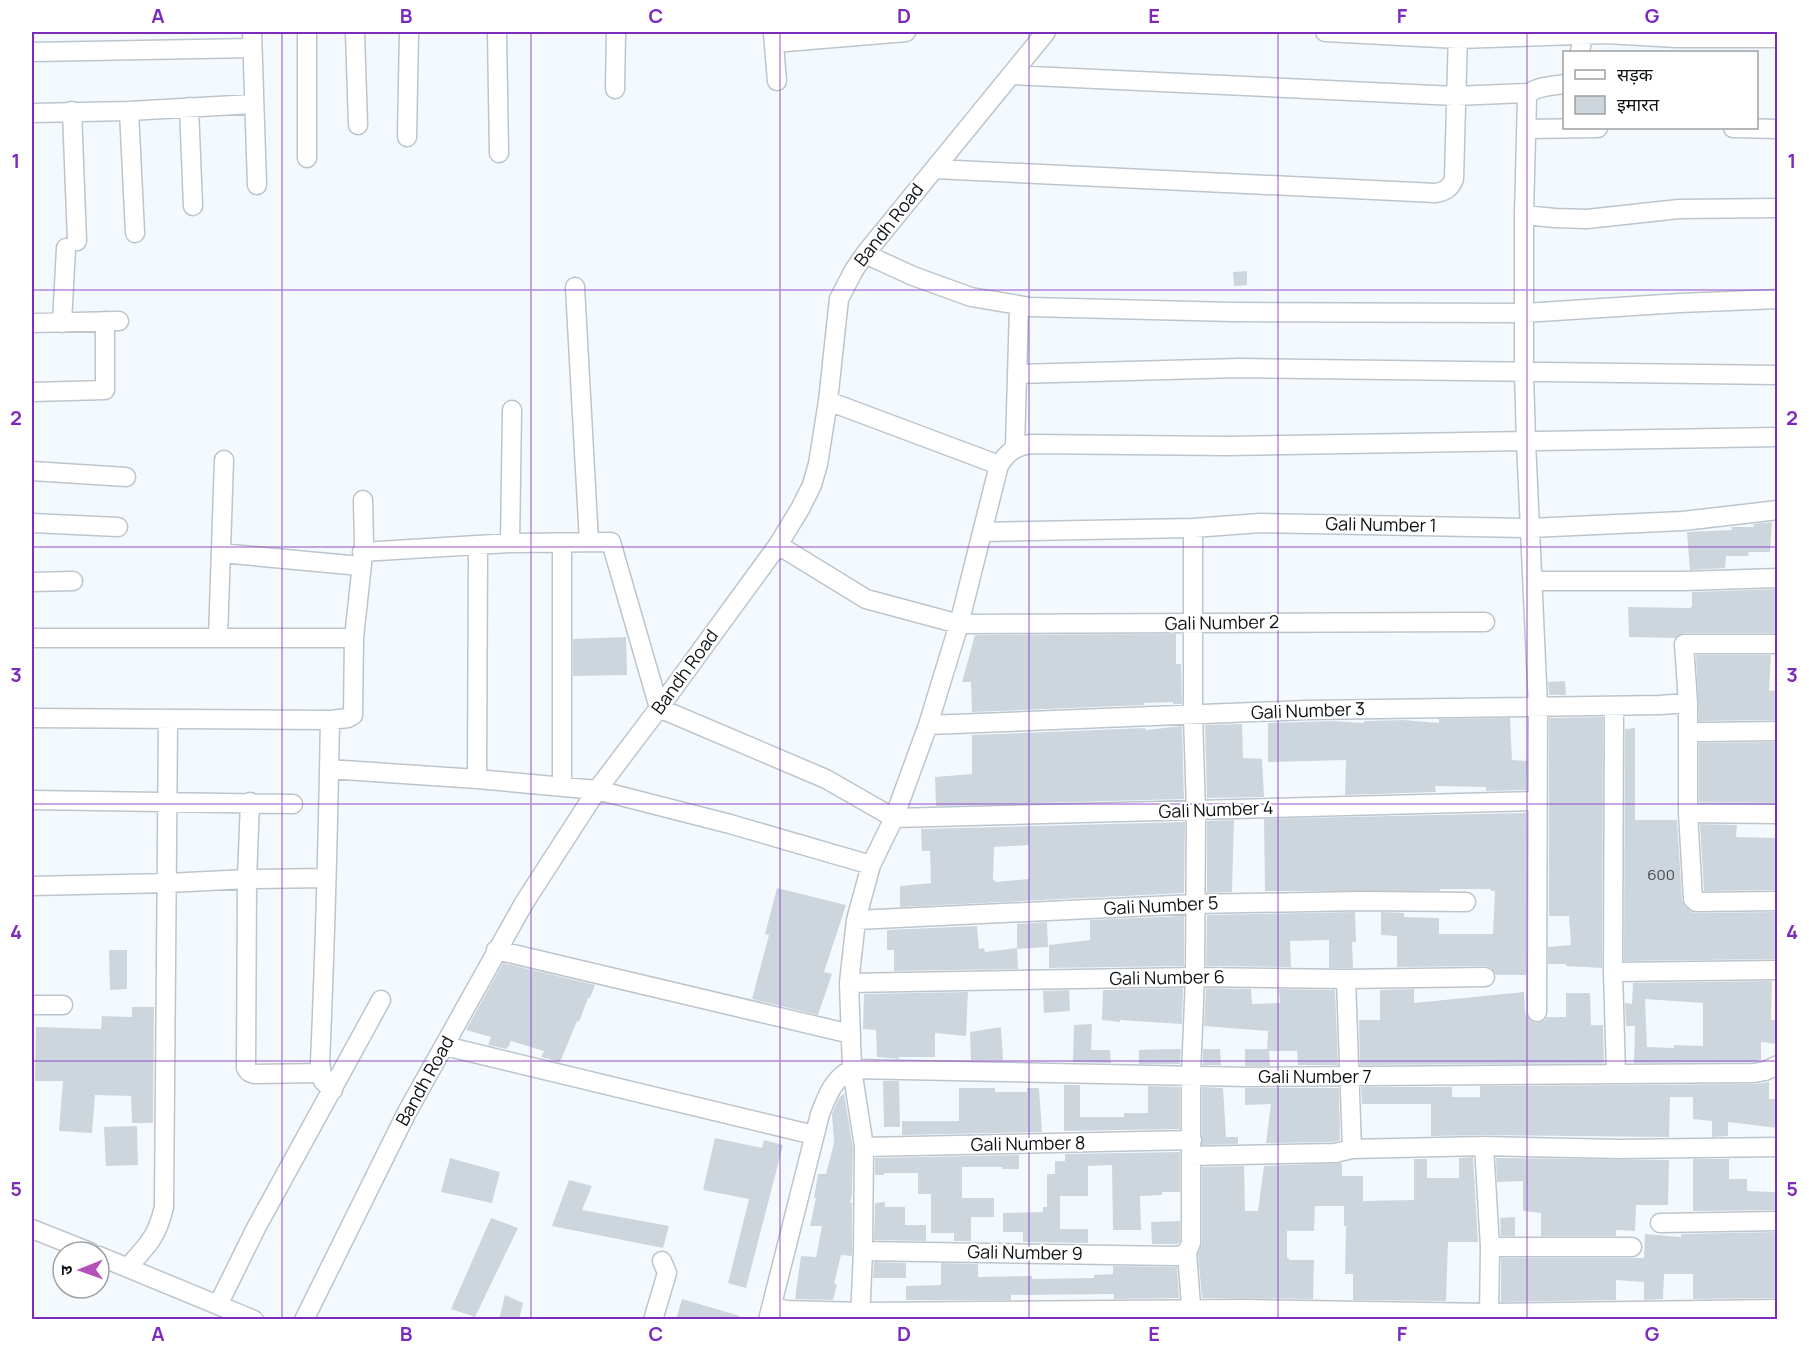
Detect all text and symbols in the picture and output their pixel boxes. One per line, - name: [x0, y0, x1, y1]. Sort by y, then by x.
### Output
- text: A: [151, 2, 165, 29]
- text: B: [400, 2, 413, 29]
- text: C: [649, 2, 663, 29]
- text: D: [897, 2, 911, 29]
- text: E: [1148, 2, 1160, 29]
- text: F: [1397, 2, 1408, 29]
- text: G: [1645, 2, 1660, 29]
- legend: [1563, 51, 1758, 129]
- text: सड़क: [1617, 62, 1654, 86]
- text: इमारत: [1617, 92, 1660, 116]
- text: 1: [12, 147, 20, 174]
- text: 1: [1788, 147, 1796, 174]
- street label: Bandh Road: [848, 178, 928, 271]
- text: 2: [10, 404, 22, 431]
- text: 2: [1786, 404, 1798, 431]
- street label: Gali Number 1: [1325, 511, 1437, 537]
- street label: Gali Number 2: [1165, 609, 1279, 635]
- street label: Bandh Road: [645, 624, 723, 719]
- text: 3: [10, 661, 22, 688]
- text: 3: [1786, 661, 1798, 688]
- street label: Gali Number 3: [1250, 696, 1365, 724]
- street label: Gali Number 4: [1158, 795, 1274, 823]
- house number: 600: [1647, 864, 1675, 885]
- street label: Gali Number 5: [1103, 890, 1219, 920]
- text: 4: [10, 918, 22, 945]
- text: 4: [1786, 918, 1798, 945]
- street label: Gali Number 6: [1109, 964, 1225, 990]
- street label: Bandh Road: [390, 1031, 459, 1130]
- street label: Gali Number 7: [1258, 1064, 1372, 1088]
- street label: Gali Number 8: [970, 1130, 1086, 1156]
- text: 5: [10, 1175, 22, 1202]
- text: 5: [1786, 1175, 1798, 1202]
- street label: Gali Number 9: [967, 1239, 1083, 1265]
- north arrow: [51, 1240, 111, 1300]
- text: उ: [55, 1265, 77, 1275]
- text: A: [151, 1320, 165, 1347]
- text: B: [400, 1320, 413, 1347]
- text: C: [649, 1320, 663, 1347]
- text: D: [897, 1320, 911, 1347]
- text: E: [1148, 1320, 1160, 1347]
- text: F: [1397, 1320, 1408, 1347]
- text: G: [1645, 1320, 1660, 1347]

